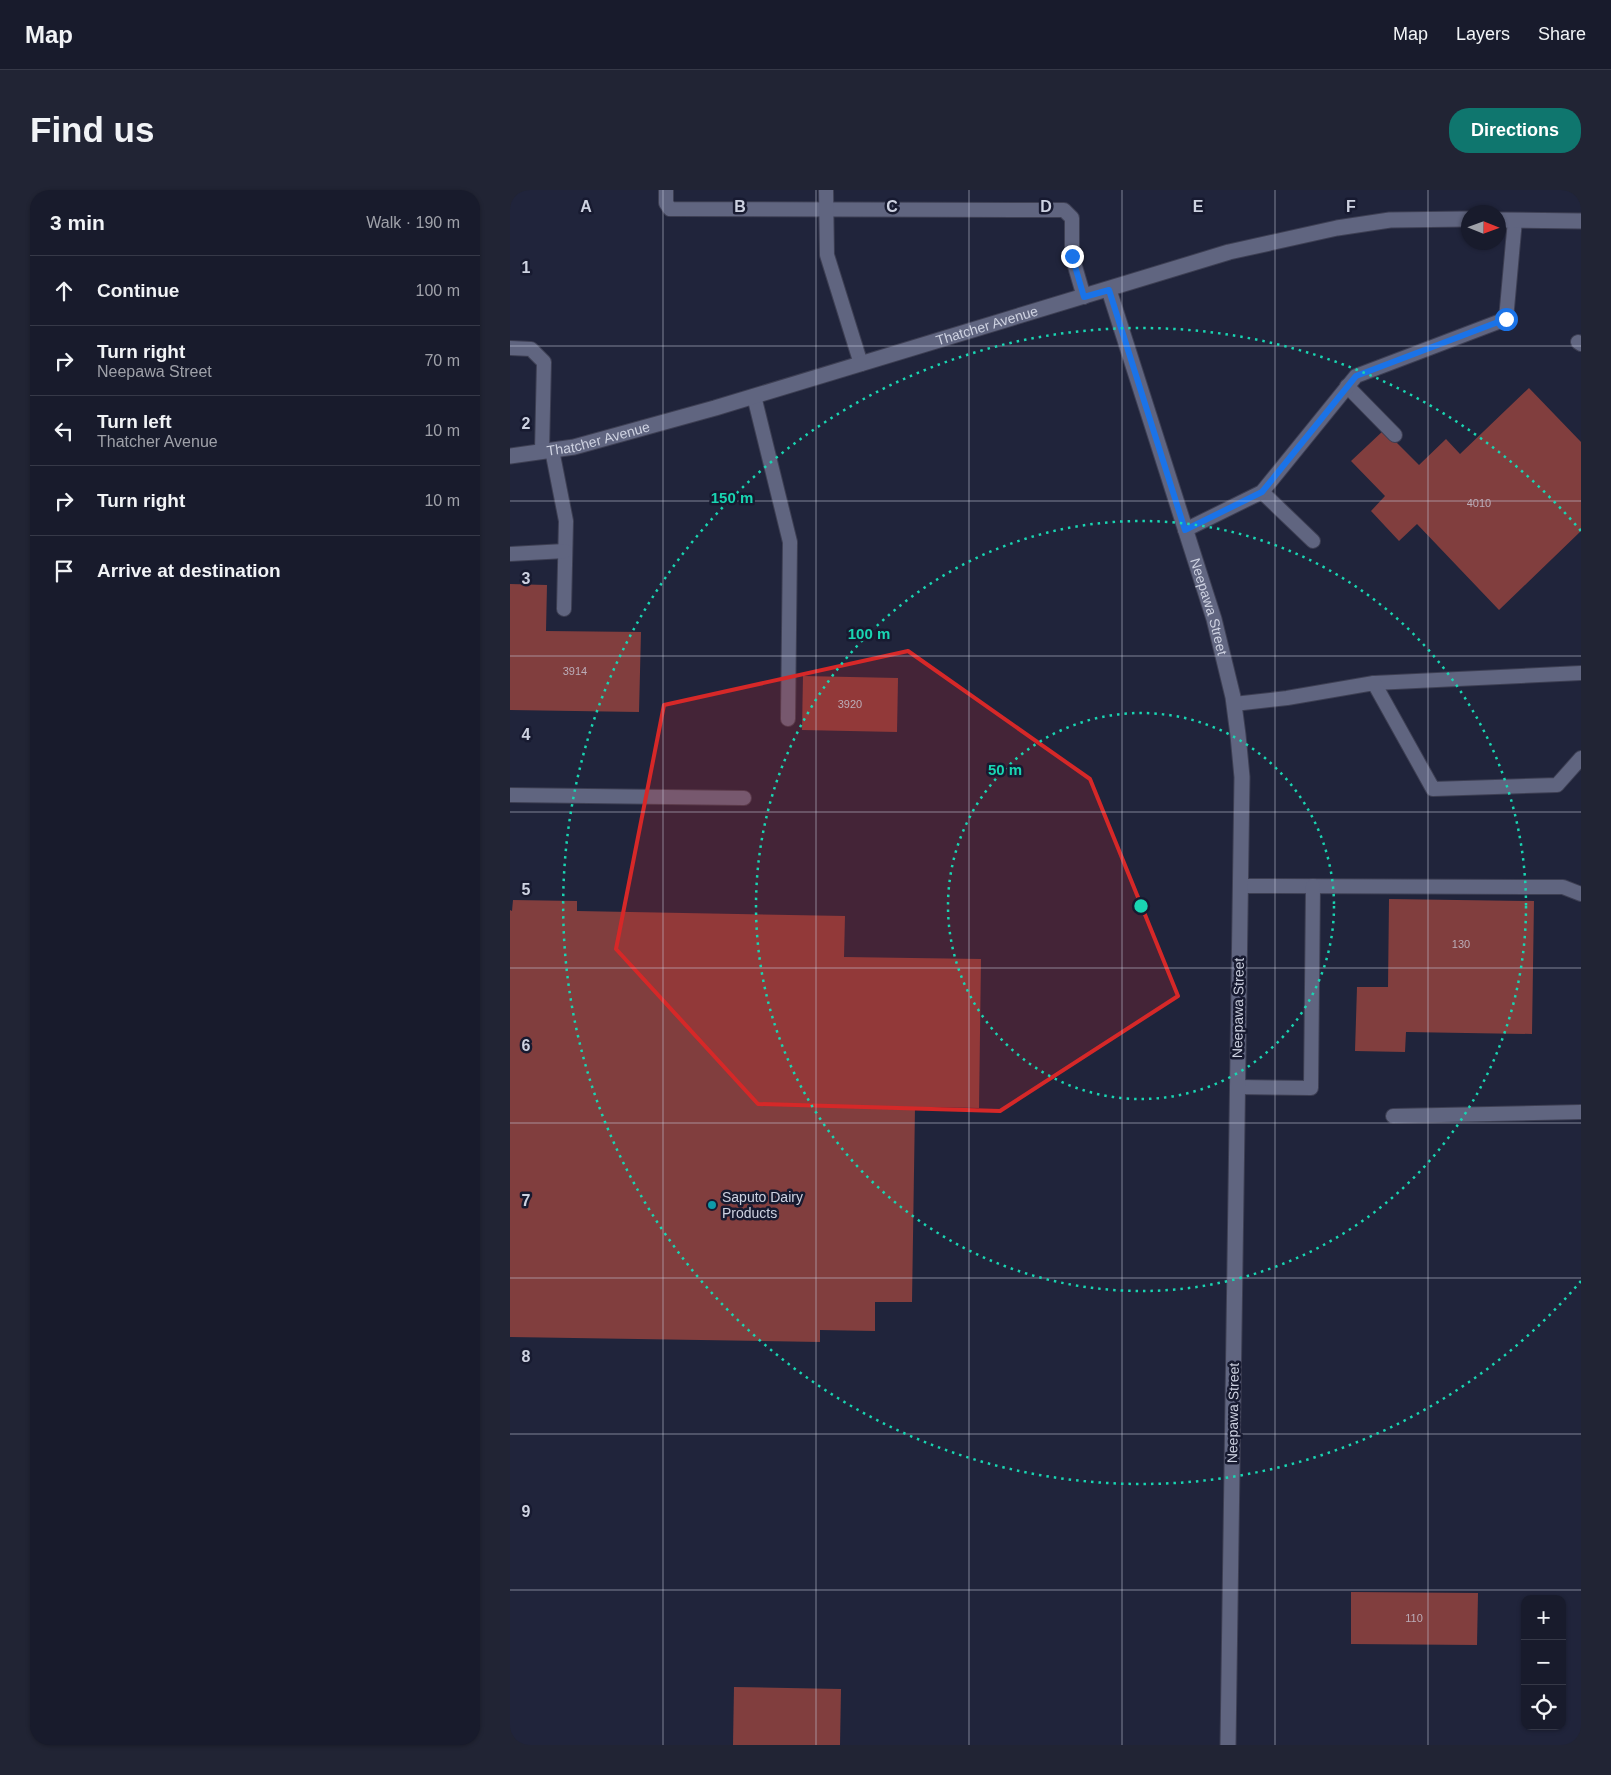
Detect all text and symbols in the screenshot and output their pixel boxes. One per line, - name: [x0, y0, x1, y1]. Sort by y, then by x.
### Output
- text: Map: [25, 21, 73, 48]
- text: Map: [1393, 24, 1428, 44]
- text: Layers: [1456, 24, 1510, 44]
- text: Share: [1538, 24, 1586, 44]
- button: Directions: [1449, 108, 1581, 153]
- text: Find us: [30, 110, 154, 149]
- text: A: [580, 198, 592, 215]
- text: B: [734, 198, 746, 215]
- text: C: [886, 198, 898, 215]
- text: D: [1040, 198, 1052, 215]
- text: E: [1193, 198, 1204, 215]
- text: F: [1346, 198, 1356, 215]
- north arrow: [1461, 205, 1506, 250]
- text: 3 min: [50, 211, 105, 234]
- text: Walk · 190 m: [366, 214, 460, 231]
- route end: [1061, 245, 1084, 268]
- text: 1: [522, 259, 531, 276]
- icon: ahead: [50, 277, 78, 305]
- text: Continue: [97, 280, 179, 301]
- text: 100 m: [416, 282, 460, 299]
- street label: Thatcher Avenue: [934, 302, 1040, 349]
- route start: [1495, 308, 1518, 331]
- text: Turn right: [97, 341, 185, 362]
- icon: right: [50, 347, 78, 375]
- text: 70 m: [424, 352, 460, 369]
- text: Neepawa Street: [97, 363, 212, 380]
- text: Turn left: [97, 411, 172, 432]
- text: 2: [522, 415, 531, 432]
- icon: left: [50, 417, 78, 445]
- street label: Thatcher Avenue: [546, 418, 652, 459]
- text: 10 m: [424, 422, 460, 439]
- text: Thatcher Avenue: [97, 433, 218, 450]
- icon: right: [50, 487, 78, 515]
- text: 150 m: [711, 489, 753, 506]
- text: Turn right: [97, 490, 185, 511]
- text: 10 m: [424, 492, 460, 509]
- house number: 4010: [1467, 497, 1491, 509]
- street label: Neepawa Street: [1187, 556, 1231, 657]
- icon: arrive: [50, 557, 78, 585]
- text: Arrive at destination: [97, 560, 281, 581]
- text: 3: [522, 570, 531, 587]
- text: 100 m: [848, 625, 890, 642]
- house number: 3914: [563, 665, 587, 677]
- house number: 3920: [838, 698, 862, 710]
- text: 4: [522, 726, 531, 743]
- text: 50 m: [988, 761, 1022, 778]
- text: 5: [522, 881, 531, 898]
- centre of rings: [1132, 897, 1150, 915]
- house number: 130: [1452, 938, 1470, 950]
- street label: Neepawa Street: [1229, 958, 1247, 1058]
- text: 6: [522, 1037, 531, 1054]
- place label: Saputo Dairy Products: [722, 1189, 803, 1221]
- text: 7: [522, 1192, 531, 1209]
- marker: Saputo Dairy Products: [706, 1199, 718, 1211]
- text: 8: [522, 1348, 531, 1365]
- street label: Neepawa Street: [1224, 1363, 1242, 1463]
- text: 9: [522, 1503, 531, 1520]
- map controls: [1521, 1595, 1566, 1730]
- button: +: [1521, 1595, 1566, 1640]
- house number: 110: [1405, 1612, 1423, 1624]
- button: −: [1521, 1640, 1566, 1685]
- button: locate: [1521, 1685, 1566, 1730]

